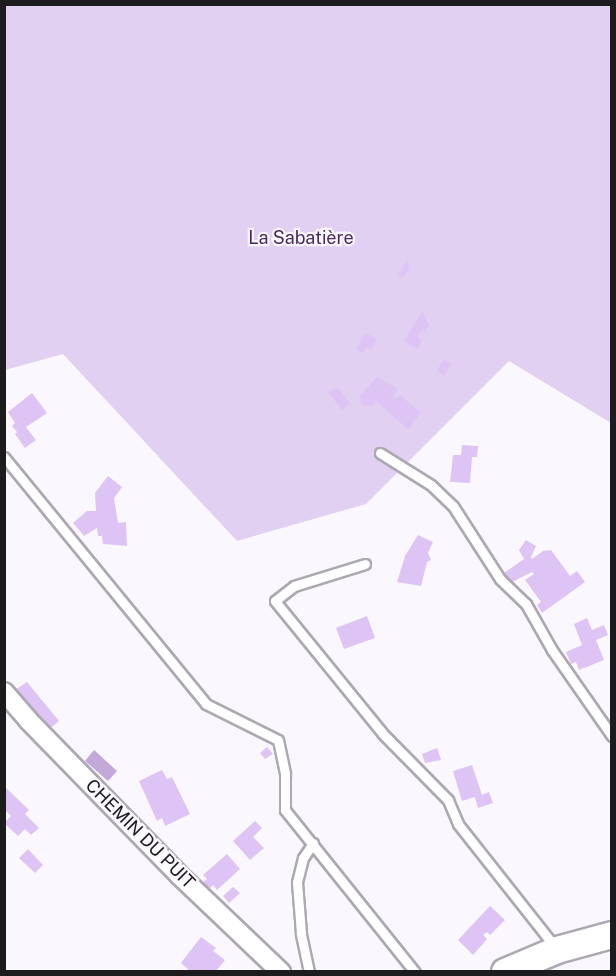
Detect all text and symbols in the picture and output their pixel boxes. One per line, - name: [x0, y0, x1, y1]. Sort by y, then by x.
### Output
- park label: La Sabatière: [248, 227, 354, 249]
- street label: CHEMIN DU PUIT: [81, 775, 199, 893]

